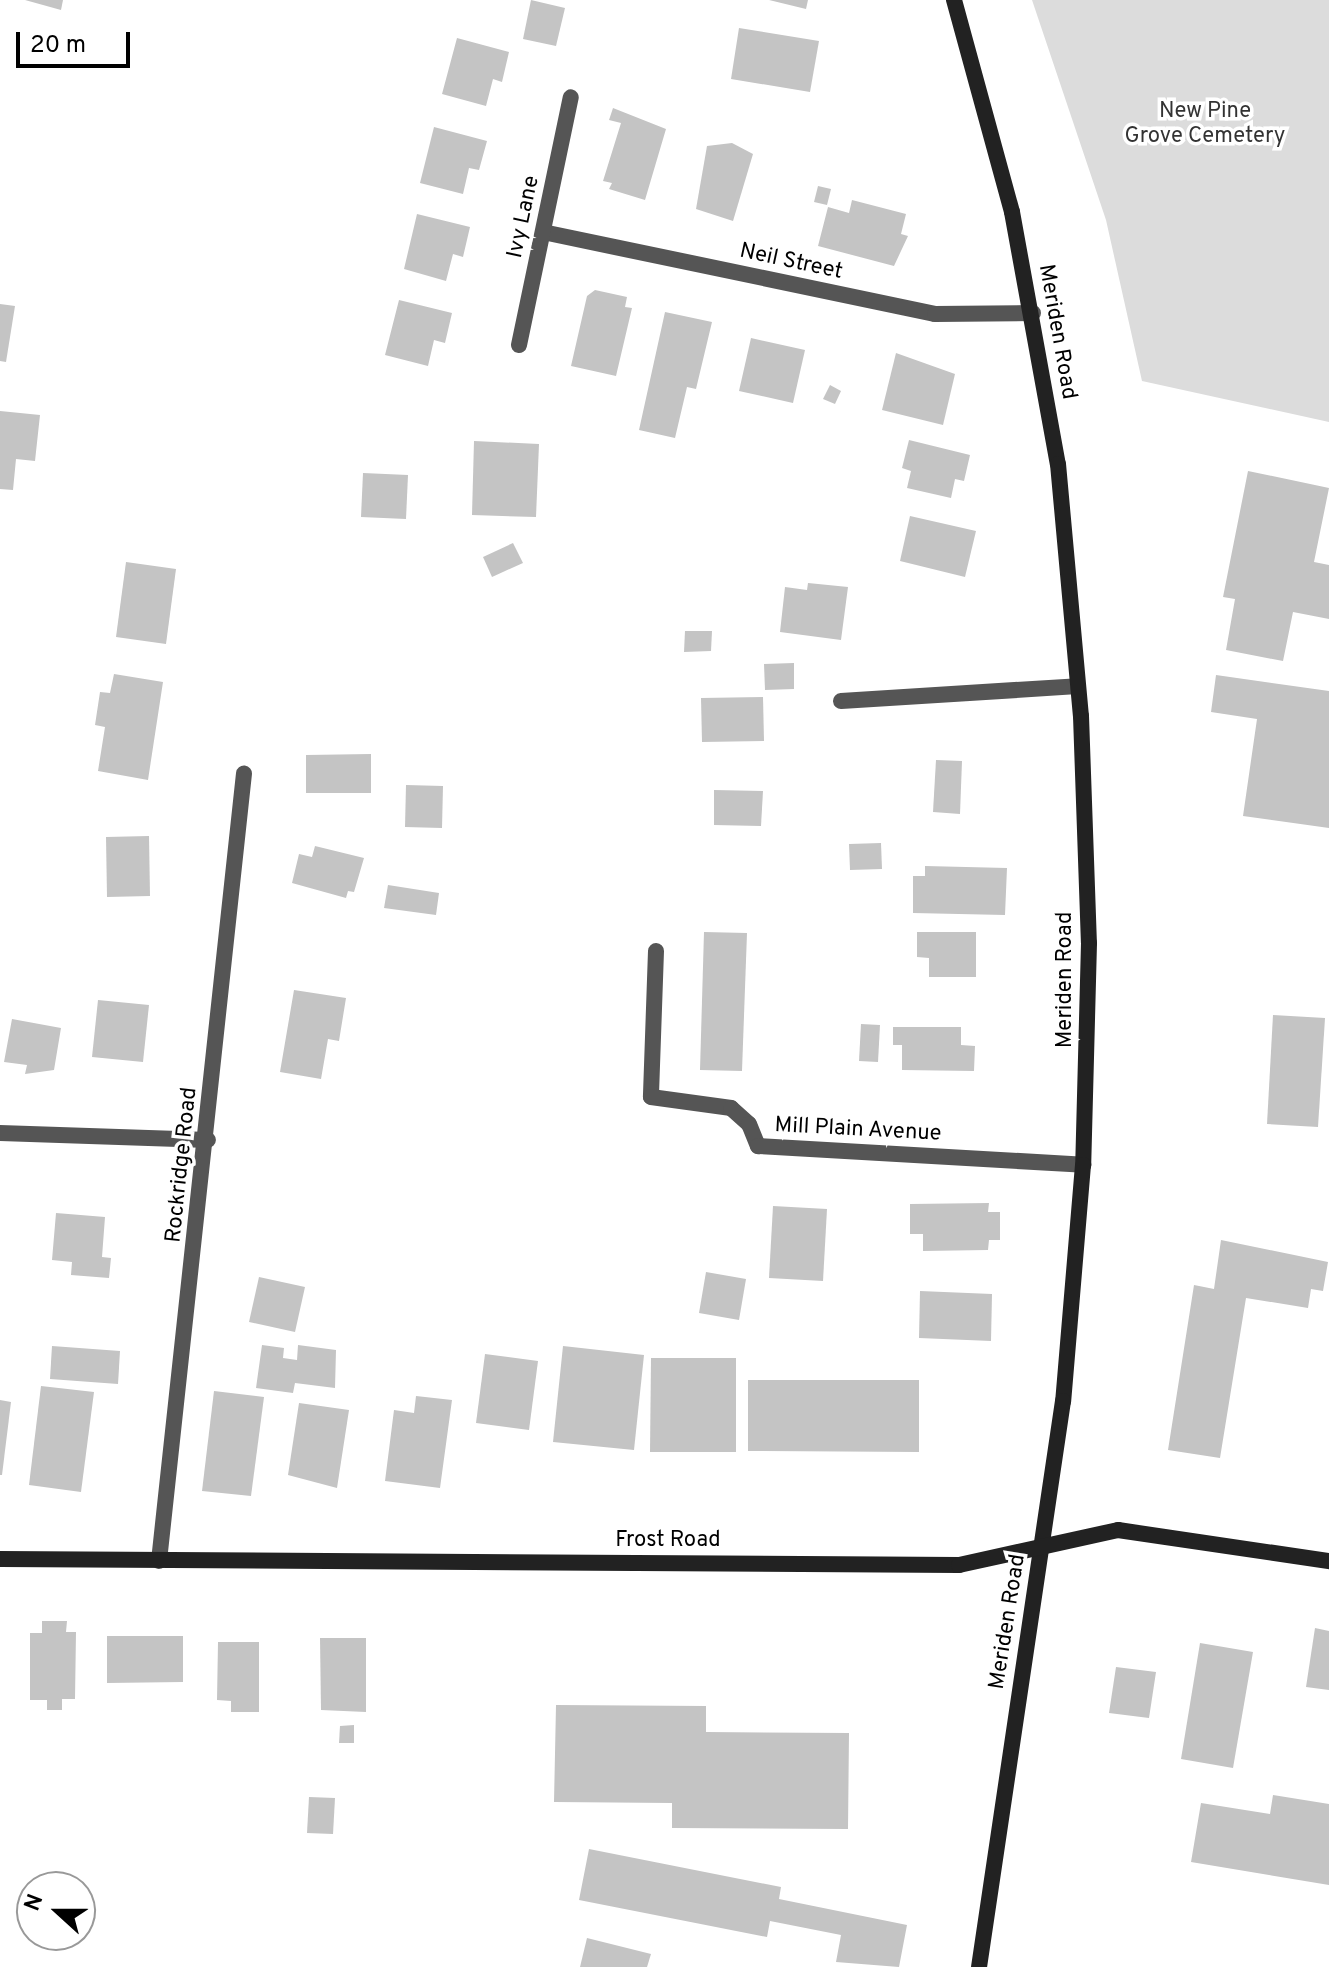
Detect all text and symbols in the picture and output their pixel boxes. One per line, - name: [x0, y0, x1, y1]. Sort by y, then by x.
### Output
- scale bar: [20, 16, 134, 66]
- text: 20 m: [30, 31, 86, 61]
- park label: New Pine Grove Cemetery: [1125, 98, 1285, 150]
- street label: Ivy Lane: [502, 173, 546, 261]
- street label: Neil Street: [737, 238, 845, 286]
- street label: Meriden Road: [1032, 262, 1082, 402]
- street label: Meriden Road: [1053, 912, 1079, 1048]
- street label: Rockridge Road: [161, 1086, 203, 1244]
- street label: Mill Plain Avenue: [773, 1112, 943, 1148]
- street label: Frost Road: [615, 1528, 721, 1554]
- street label: Meriden Road: [984, 1552, 1032, 1692]
- north arrow: [16, 1871, 96, 1951]
- text: N: [20, 1891, 50, 1915]

